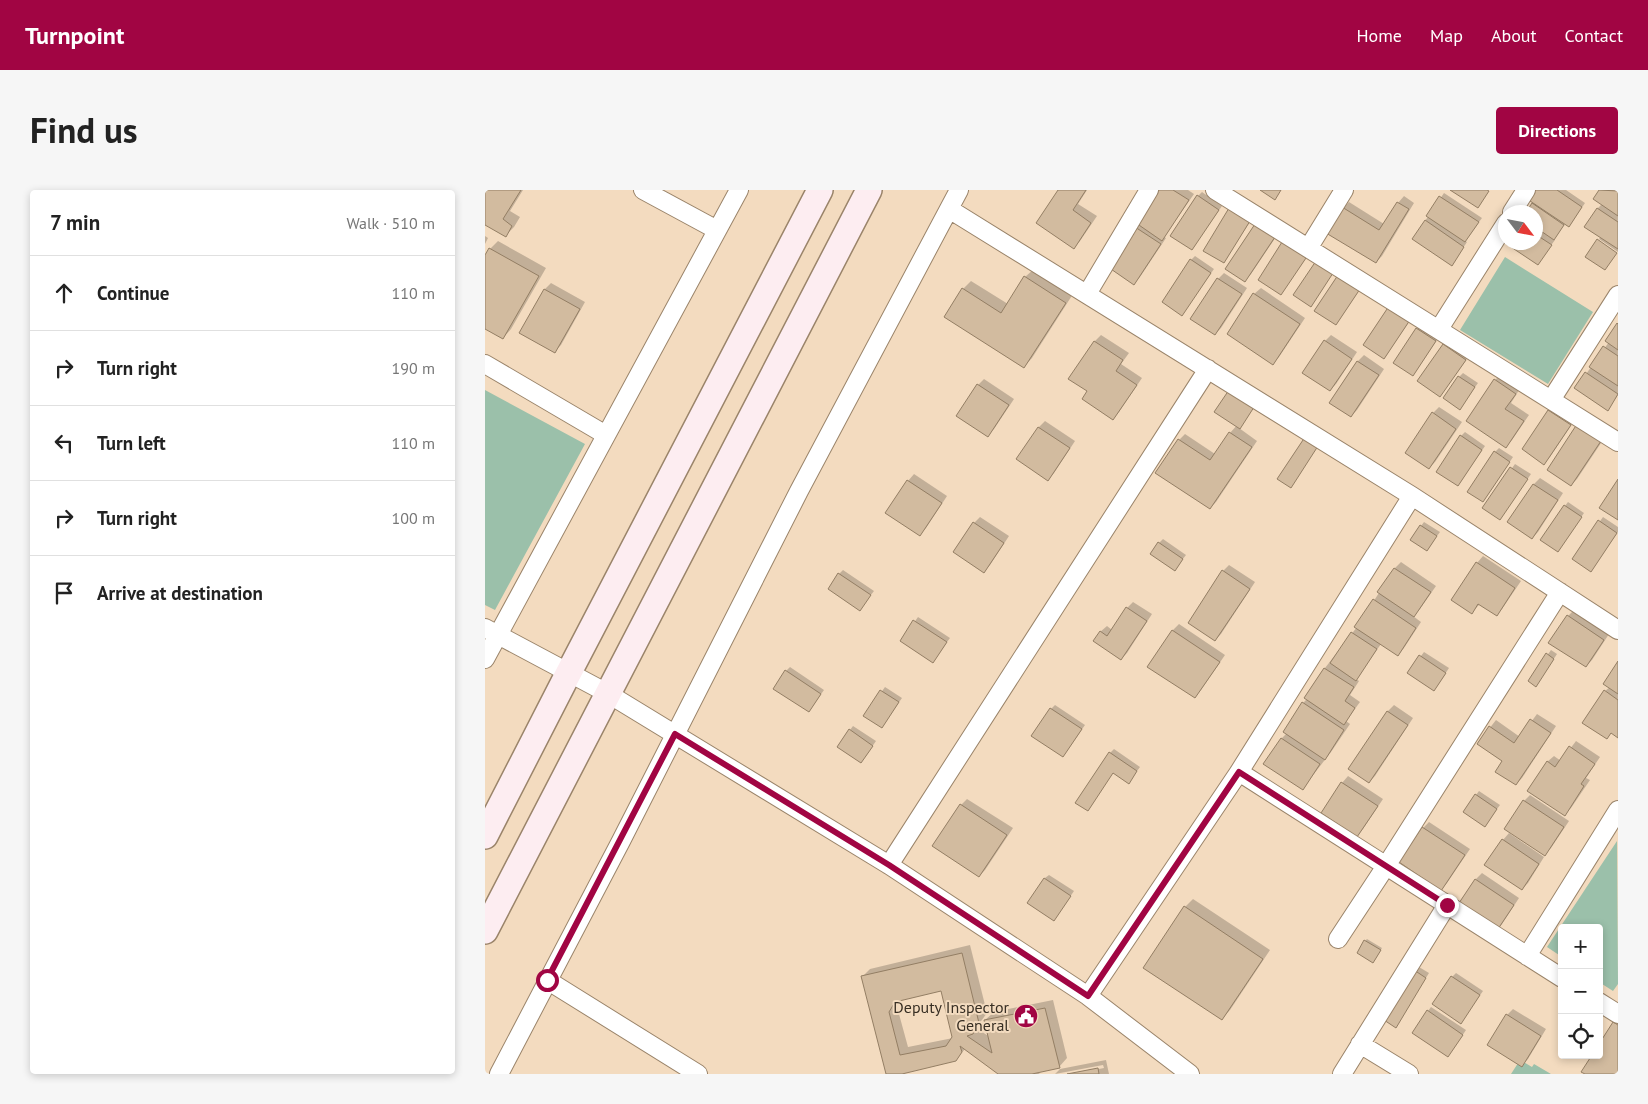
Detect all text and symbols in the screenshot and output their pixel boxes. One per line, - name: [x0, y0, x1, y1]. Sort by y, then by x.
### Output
- text: Turnpoint: [25, 20, 124, 51]
- text: Home: [1356, 24, 1402, 47]
- text: Map: [1430, 24, 1463, 47]
- text: About: [1491, 24, 1537, 47]
- text: Contact: [1565, 24, 1623, 47]
- text: Find us: [30, 107, 138, 153]
- button: Directions: [1496, 107, 1618, 154]
- north arrow: [1498, 205, 1543, 250]
- text: 7 min: [50, 209, 100, 236]
- text: Walk · 510 m: [346, 213, 435, 233]
- icon: ahead: [50, 279, 78, 307]
- text: Continue: [97, 281, 169, 305]
- text: 110 m: [392, 283, 435, 303]
- icon: right: [50, 354, 78, 382]
- text: Turn right: [97, 356, 177, 380]
- text: 190 m: [392, 358, 435, 378]
- icon: left: [50, 429, 78, 457]
- text: Turn left: [97, 431, 166, 455]
- text: 110 m: [392, 433, 435, 453]
- icon: right: [50, 504, 78, 532]
- text: Turn right: [97, 506, 177, 530]
- text: 100 m: [392, 508, 435, 528]
- icon: arrive: [50, 579, 78, 607]
- text: Arrive at destination: [97, 581, 263, 605]
- route end: [1436, 894, 1459, 917]
- map controls: [1558, 924, 1603, 1059]
- button: +: [1558, 924, 1603, 969]
- route start: [536, 969, 559, 992]
- button: −: [1558, 969, 1603, 1014]
- place label: Deputy Inspector General: [893, 997, 1010, 1035]
- public building icon: Deputy Inspector General: [1013, 1003, 1039, 1029]
- button: locate: [1558, 1014, 1603, 1059]

